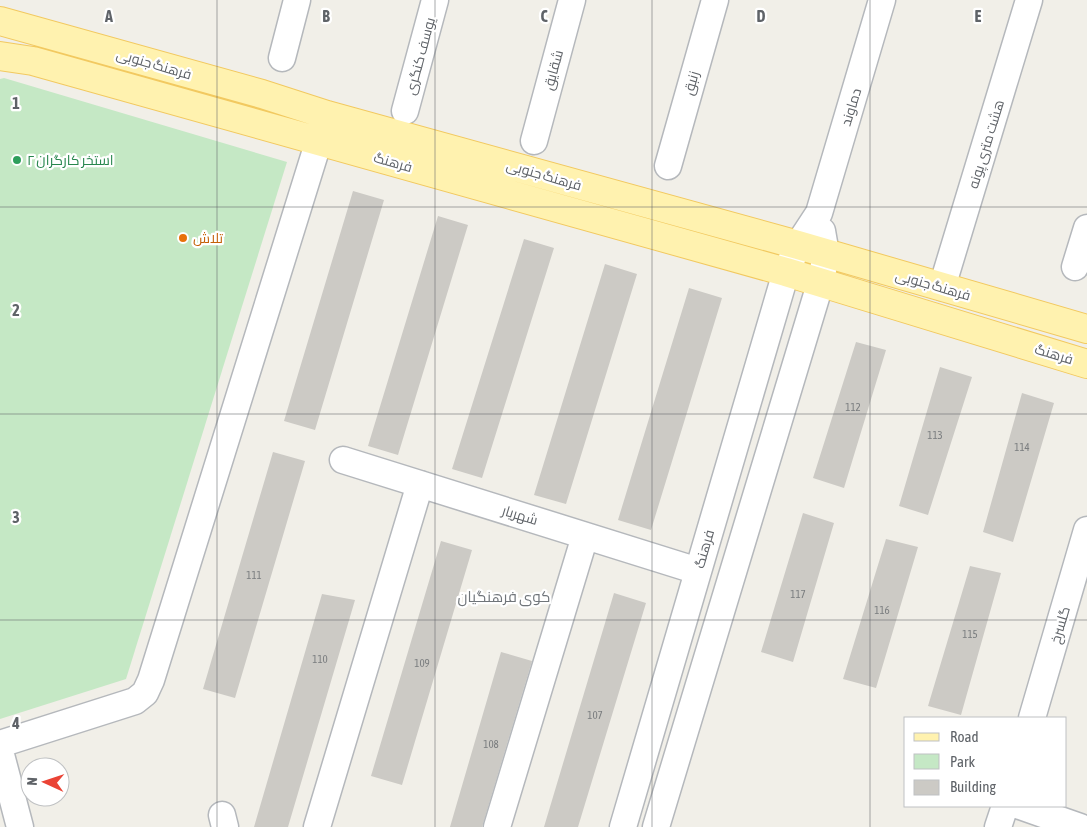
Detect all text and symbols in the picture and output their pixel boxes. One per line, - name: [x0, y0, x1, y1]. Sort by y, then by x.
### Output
- text: A: [104, 7, 113, 25]
- text: B: [322, 7, 330, 25]
- text: C: [540, 7, 548, 25]
- text: D: [757, 7, 766, 25]
- text: E: [975, 7, 982, 25]
- street label: یوسف کنگری: [402, 15, 438, 97]
- street label: فرهنگ جنوبی: [115, 46, 193, 82]
- street label: شقایق: [540, 48, 567, 92]
- street label: زنبق: [680, 69, 703, 97]
- street label: دماوند: [838, 86, 864, 128]
- text: 1: [12, 94, 20, 112]
- street label: هشت متری پونه: [965, 98, 1009, 191]
- street label: فرهنگ: [372, 149, 414, 175]
- place label: استخر کارگران ۲: [27, 152, 114, 168]
- marker: استخر کارگران ۲: [11, 154, 23, 166]
- street label: فرهنگ جنوبی: [505, 157, 583, 193]
- place label: تلاش: [193, 230, 223, 246]
- marker: تلاش: [177, 232, 189, 244]
- street label: فرهنگ جنوبی: [894, 267, 972, 303]
- text: 2: [12, 301, 20, 319]
- street label: فرهنگ: [1033, 341, 1075, 367]
- house number: 112: [845, 401, 861, 413]
- house number: 113: [927, 429, 943, 441]
- house number: 114: [1014, 441, 1030, 453]
- street label: شهریار: [499, 502, 540, 528]
- text: 3: [12, 508, 20, 526]
- street label: فرهنگ: [691, 528, 717, 570]
- house number: 111: [246, 569, 262, 581]
- district label: کوی فرهنگیان: [458, 588, 550, 607]
- house number: 117: [790, 588, 806, 600]
- house number: 116: [874, 604, 890, 616]
- street label: گلسرخ: [1047, 605, 1074, 646]
- house number: 115: [962, 628, 978, 640]
- house number: 110: [312, 653, 328, 665]
- house number: 109: [414, 657, 430, 669]
- house number: 107: [587, 709, 603, 721]
- text: 4: [11, 714, 20, 732]
- legend: [904, 717, 1067, 807]
- text: Road: [950, 728, 979, 745]
- house number: 108: [483, 738, 499, 750]
- text: Park: [950, 753, 975, 770]
- north arrow: [20, 757, 70, 807]
- text: N: [24, 777, 40, 786]
- text: Building: [950, 778, 996, 795]

